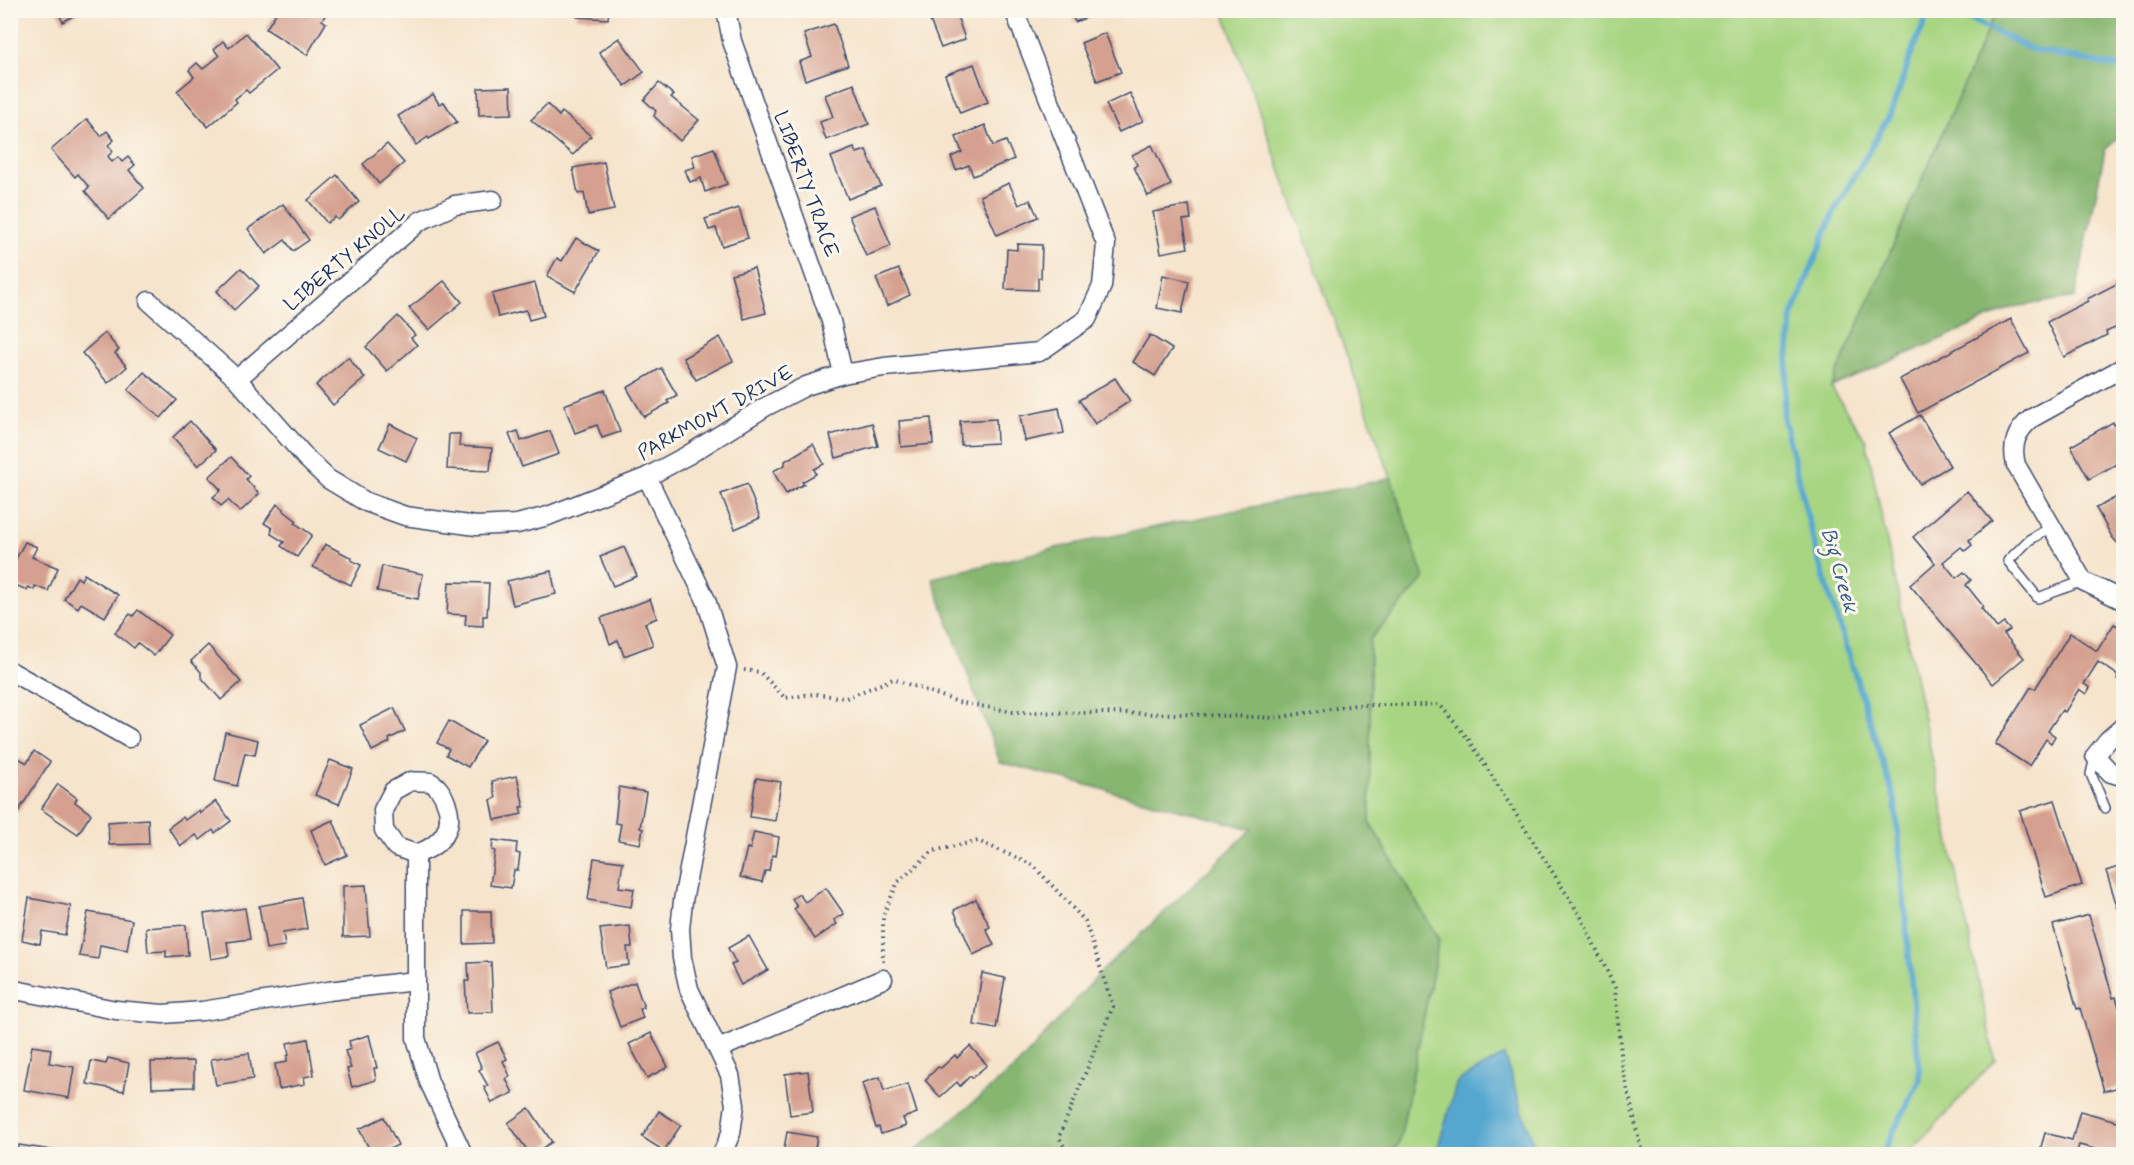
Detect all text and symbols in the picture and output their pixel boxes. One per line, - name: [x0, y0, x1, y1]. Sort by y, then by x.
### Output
- street label: LIBERTY TRACE: [767, 108, 845, 261]
- street label: LIBERTY KNOLL: [279, 200, 411, 318]
- street label: PARKMONT DRIVE: [633, 359, 798, 467]
- water label: Big Creek: [1812, 525, 1865, 618]

